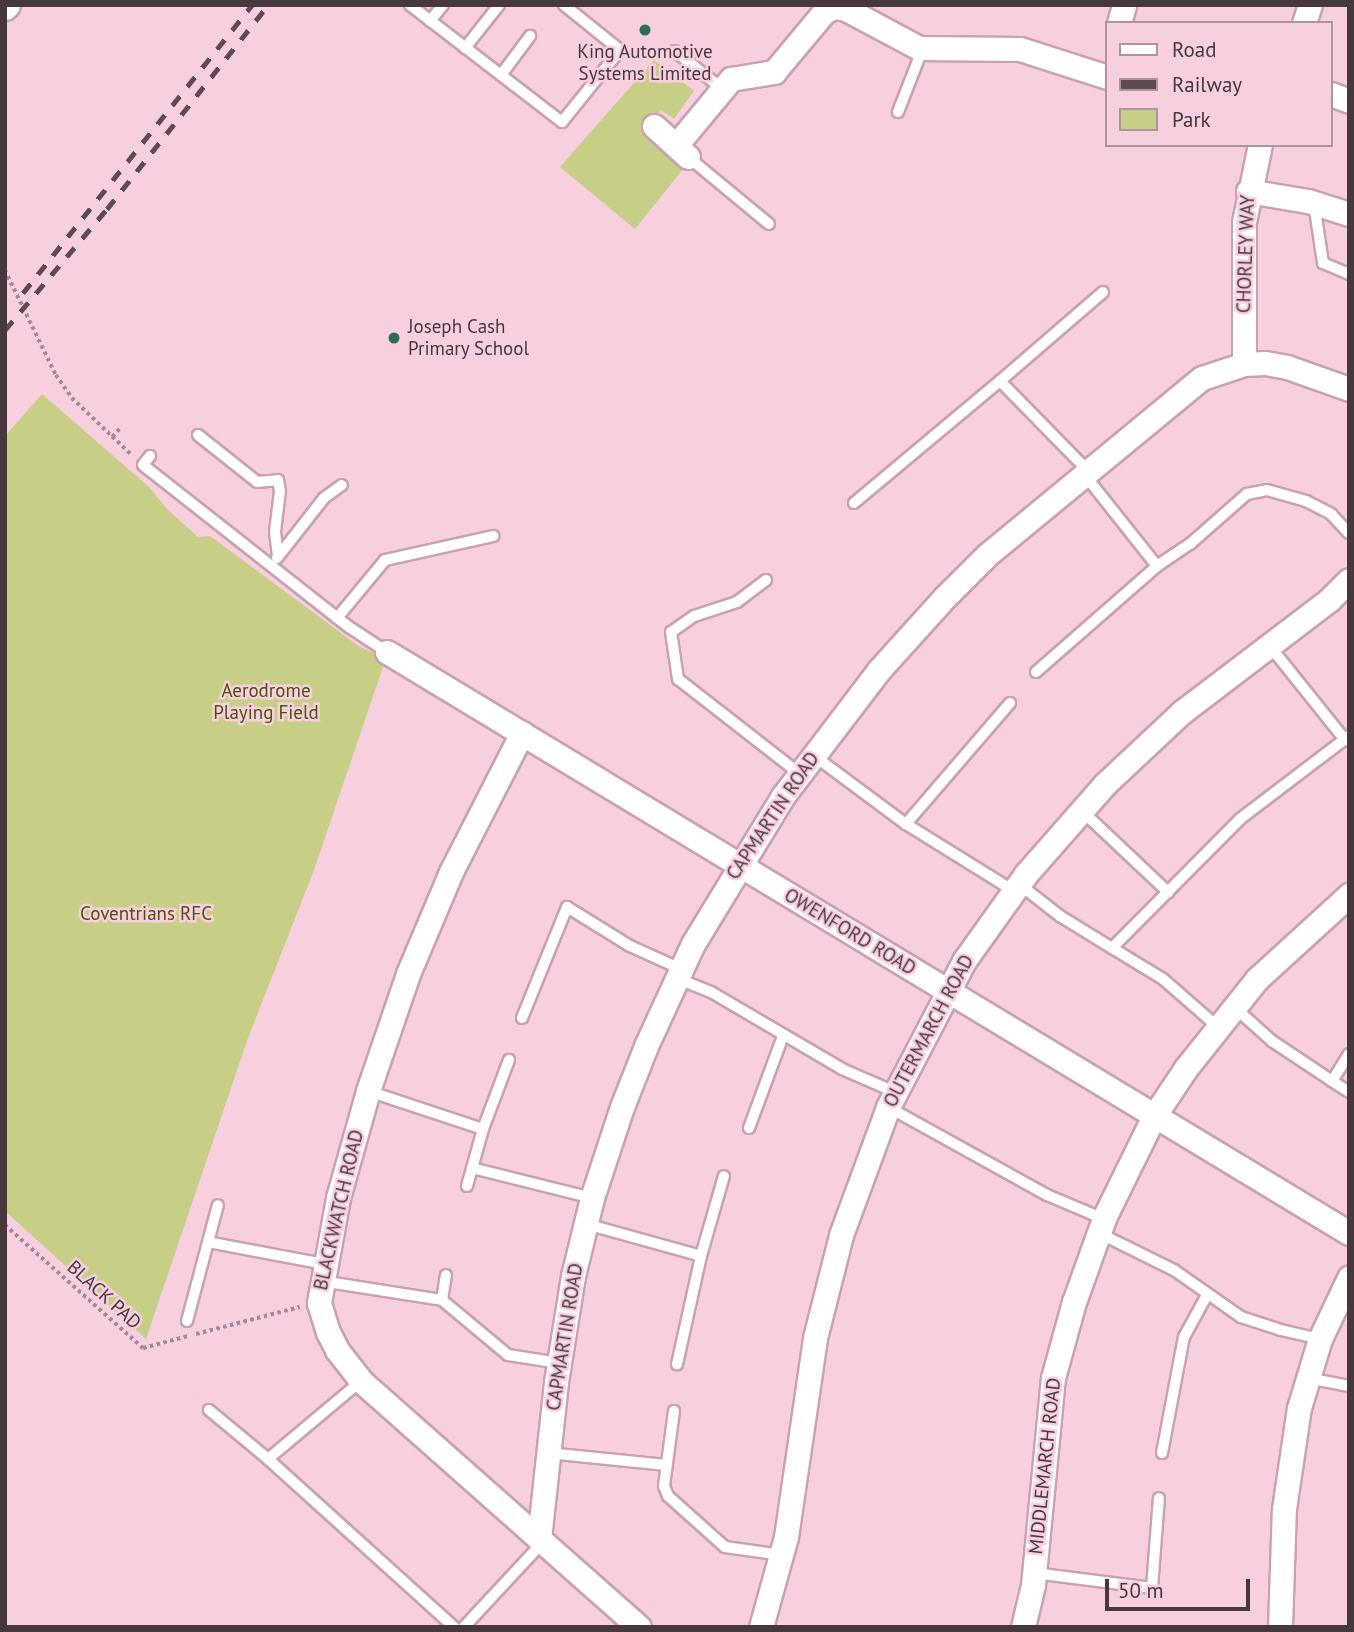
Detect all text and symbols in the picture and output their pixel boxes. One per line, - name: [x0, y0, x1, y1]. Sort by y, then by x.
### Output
- legend: [1106, 21, 1333, 147]
- marker: King Automotive Systems Limited: [637, 22, 653, 38]
- text: Road: [1172, 36, 1216, 63]
- place label: King Automotive Systems Limited: [577, 41, 713, 85]
- text: Railway: [1172, 71, 1242, 98]
- text: Park: [1172, 106, 1211, 133]
- street label: CHORLEY WAY: [1233, 194, 1259, 314]
- place label: Joseph Cash Primary School: [408, 316, 530, 360]
- marker: Joseph Cash Primary School: [386, 330, 402, 346]
- park label: Aerodrome Playing Field: [213, 680, 319, 724]
- street label: CAPMARTIN ROAD: [722, 748, 824, 884]
- street label: OWENFORD ROAD: [780, 884, 920, 980]
- park label: Coventrians RFC: [80, 903, 212, 925]
- street label: OUTERMARCH ROAD: [879, 951, 979, 1111]
- street label: BLACKWATCH ROAD: [309, 1128, 369, 1292]
- street label: BLACK PAD: [62, 1256, 146, 1334]
- street label: CAPMARTIN ROAD: [542, 1262, 588, 1412]
- street label: MIDDLEMARCH ROAD: [1024, 1377, 1066, 1555]
- scale bar: [1109, 1566, 1254, 1610]
- text: 50 m: [1118, 1577, 1164, 1604]

